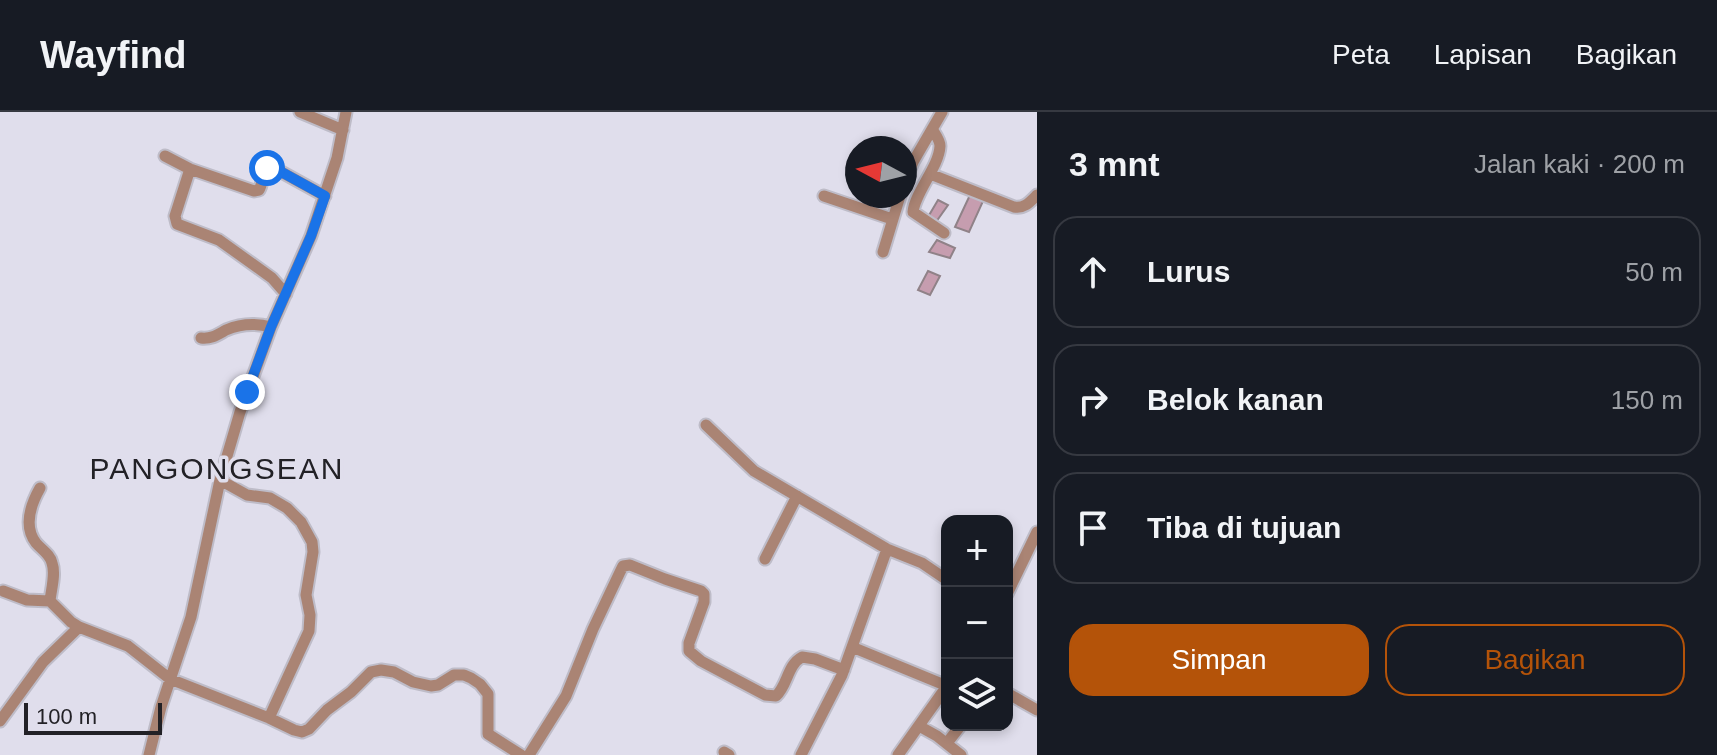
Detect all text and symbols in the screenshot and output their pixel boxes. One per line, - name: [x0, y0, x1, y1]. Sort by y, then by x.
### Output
- text: Wayfind: [40, 34, 186, 76]
- text: Peta: [1332, 39, 1390, 70]
- text: Lapisan: [1434, 39, 1532, 70]
- text: Bagikan: [1576, 39, 1677, 70]
- north arrow: [845, 136, 917, 208]
- text: 3 mnt: [1069, 145, 1160, 183]
- text: Jalan kaki · 200 m: [1474, 149, 1685, 179]
- route start: [249, 150, 285, 186]
- icon: ahead: [1071, 250, 1115, 294]
- text: Lurus: [1147, 255, 1230, 288]
- text: 50 m: [1625, 257, 1683, 287]
- route end: [229, 374, 265, 410]
- icon: right: [1071, 378, 1115, 422]
- text: Belok kanan: [1147, 383, 1324, 416]
- text: 150 m: [1611, 385, 1683, 415]
- district label: PANGONGSEAN: [90, 452, 344, 485]
- icon: arrive: [1071, 506, 1115, 550]
- text: Tiba di tujuan: [1147, 511, 1341, 544]
- map controls: [941, 515, 1013, 731]
- button: +: [941, 515, 1013, 587]
- button: −: [941, 587, 1013, 659]
- button: Simpan: [1069, 624, 1369, 696]
- button: Bagikan: [1385, 624, 1685, 696]
- button: layers: [941, 659, 1013, 731]
- scale bar: [24, 699, 162, 735]
- text: 100 m: [36, 704, 97, 729]

